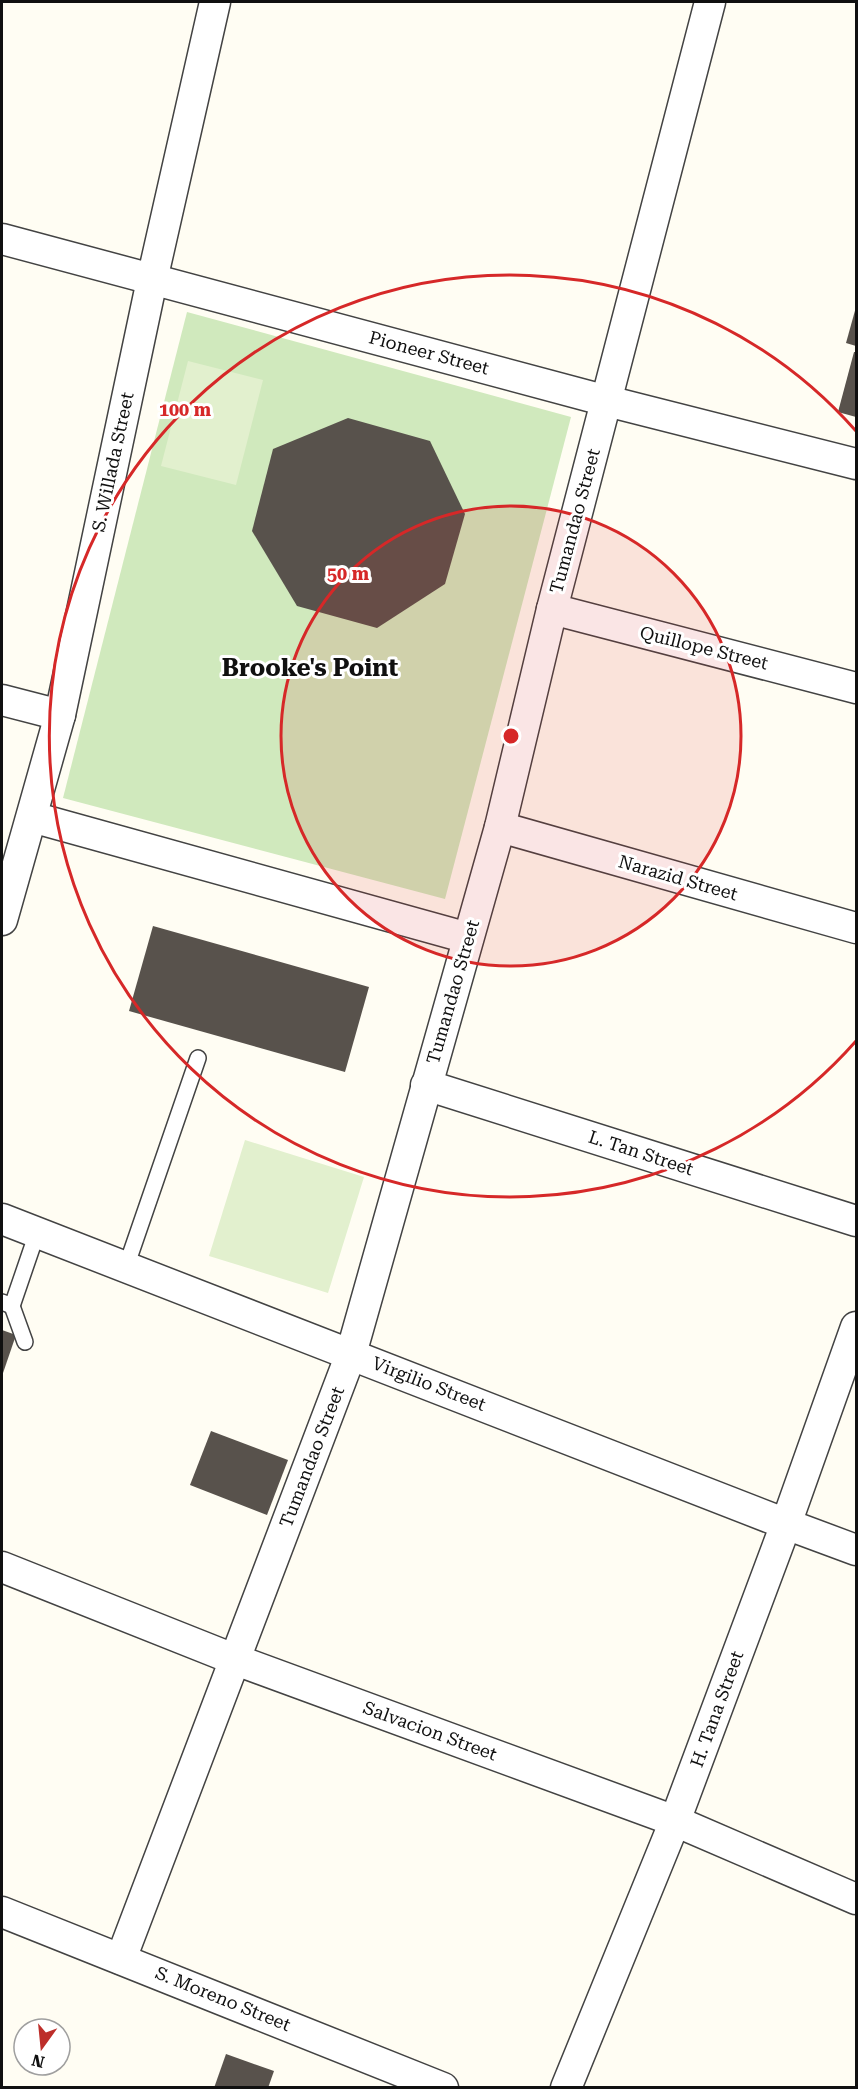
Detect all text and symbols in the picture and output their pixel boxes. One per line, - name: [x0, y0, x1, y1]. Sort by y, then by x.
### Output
- street label: Pioneer Street: [367, 326, 492, 379]
- street label: S. Willada Street: [87, 390, 138, 534]
- text: 100 m: [159, 399, 212, 420]
- street label: Tumandao Street: [545, 446, 604, 596]
- text: 50 m: [327, 563, 370, 584]
- street label: Quillope Street: [638, 621, 771, 674]
- district label: Brooke's Point: [222, 654, 398, 682]
- centre of rings: [501, 726, 521, 746]
- street label: Narazid Street: [616, 851, 740, 905]
- street label: Tumandao Street: [422, 917, 483, 1066]
- street label: L. Tan Street: [586, 1126, 696, 1179]
- street label: Virgilio Street: [369, 1352, 489, 1415]
- street label: Tumandao Street: [275, 1383, 348, 1530]
- street label: H. Tana Street: [686, 1647, 747, 1770]
- street label: Salvacion Street: [360, 1697, 500, 1765]
- street label: S. Moreno Street: [152, 1962, 294, 2035]
- north arrow: [12, 2017, 72, 2077]
- text: N: [30, 2050, 47, 2072]

